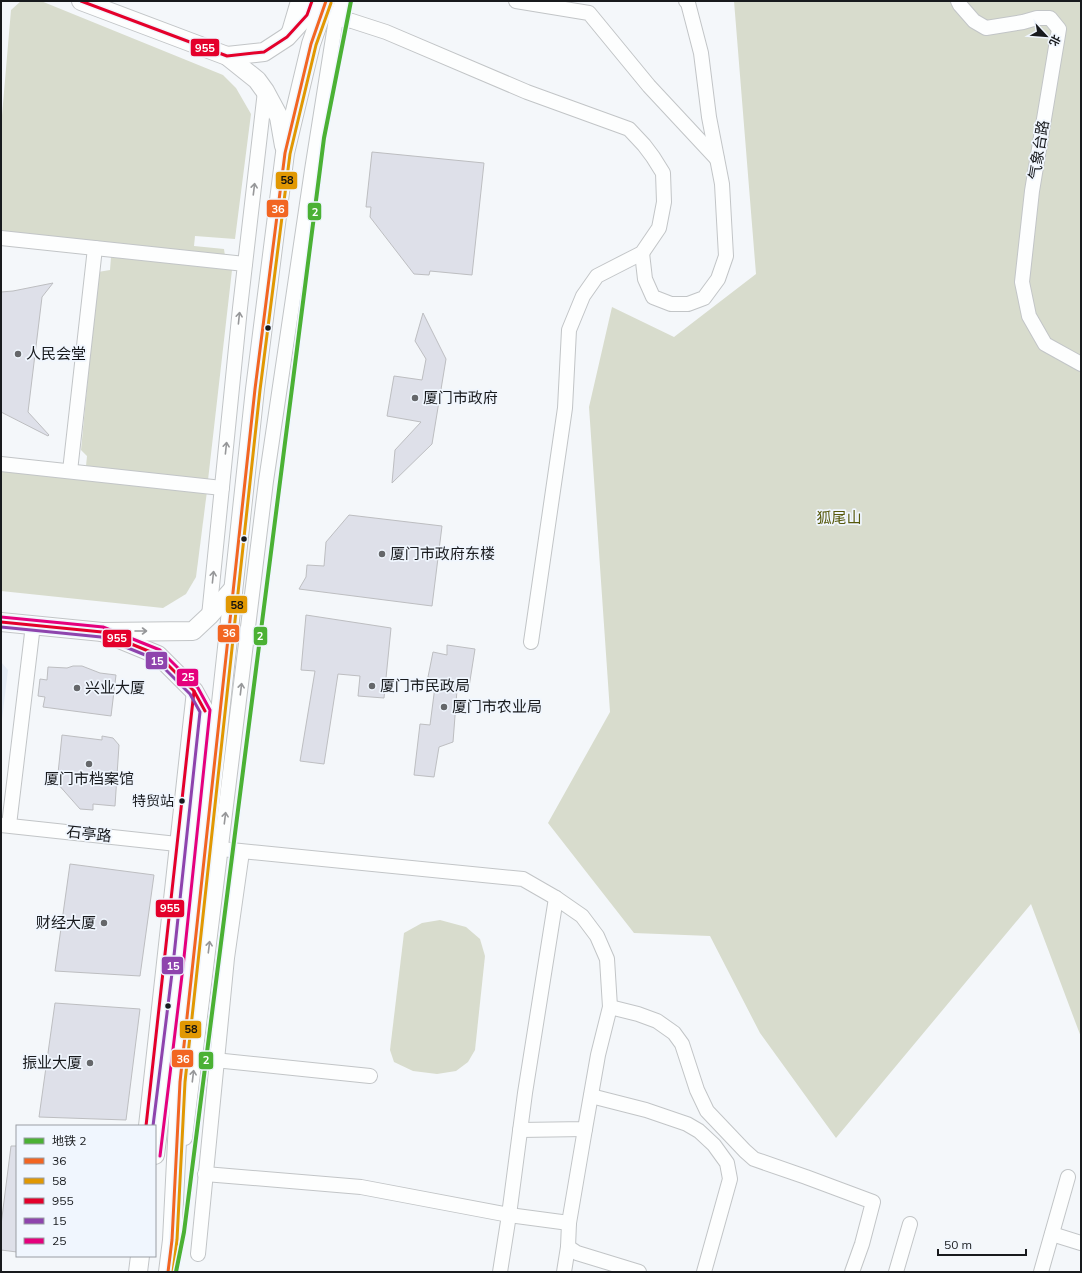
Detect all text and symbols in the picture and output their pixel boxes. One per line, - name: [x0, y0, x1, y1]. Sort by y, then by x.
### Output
- north arrow: [1026, 16, 1066, 56]
- text: 北: [1046, 32, 1064, 48]
- line badge: 955: [190, 38, 220, 57]
- text: 955: [195, 41, 215, 55]
- street label: 气象台路: [1024, 119, 1053, 181]
- line badge: 58: [275, 171, 298, 190]
- text: 58: [280, 173, 294, 187]
- one-way arrow: [250, 183, 258, 196]
- line badge: 36: [266, 199, 289, 218]
- text: 36: [271, 202, 285, 216]
- line badge: 2: [307, 202, 322, 221]
- text: 2: [312, 205, 319, 219]
- one-way arrow: [236, 312, 243, 325]
- unlabelled marker: [263, 323, 273, 333]
- place label: 人民会堂: [26, 344, 86, 363]
- marker: 人民会堂: [13, 349, 23, 359]
- place label: 厦门市政府: [423, 388, 498, 407]
- marker: 厦门市政府: [410, 393, 420, 403]
- one-way arrow: [223, 442, 230, 455]
- park label: 狐尾山: [816, 508, 862, 527]
- unlabelled marker: [239, 534, 249, 544]
- place label: 厦门市政府东楼: [390, 544, 495, 563]
- marker: 厦门市政府东楼: [377, 549, 387, 559]
- one-way arrow: [209, 571, 217, 584]
- line badge: 58: [225, 595, 248, 614]
- text: 58: [230, 598, 244, 612]
- line badge: 36: [217, 624, 240, 643]
- text: 36: [222, 626, 236, 640]
- line badge: 2: [253, 626, 268, 646]
- one-way arrow: [134, 627, 147, 635]
- line badge: 955: [102, 629, 132, 648]
- text: 2: [257, 629, 264, 643]
- text: 955: [107, 631, 127, 645]
- line badge: 15: [145, 651, 168, 670]
- text: 15: [150, 654, 164, 668]
- line badge: 25: [176, 668, 199, 687]
- text: 25: [181, 670, 195, 684]
- place label: 厦门市民政局: [380, 676, 470, 695]
- place label: 兴业大厦: [85, 678, 145, 697]
- marker: 厦门市民政局: [367, 681, 377, 691]
- marker: 兴业大厦: [72, 683, 82, 693]
- one-way arrow: [237, 683, 245, 696]
- place label: 厦门市农业局: [452, 697, 542, 716]
- marker: 厦门市农业局: [439, 702, 449, 712]
- marker: 厦门市档案馆: [84, 759, 94, 769]
- place label: 厦门市档案馆: [44, 769, 134, 788]
- place label: 特贸站: [132, 792, 174, 810]
- marker: 特贸站: [177, 796, 187, 806]
- one-way arrow: [221, 812, 229, 825]
- street label: 石亭路: [66, 822, 112, 845]
- line badge: 955: [155, 899, 185, 918]
- text: 955: [160, 901, 180, 915]
- place label: 财经大厦: [36, 913, 96, 932]
- marker: 财经大厦: [99, 918, 109, 928]
- one-way arrow: [205, 941, 213, 954]
- line badge: 15: [161, 956, 184, 975]
- text: 15: [166, 959, 180, 973]
- unlabelled marker: [163, 1001, 173, 1011]
- line badge: 58: [179, 1020, 202, 1039]
- text: 58: [184, 1022, 198, 1036]
- line badge: 36: [171, 1049, 194, 1068]
- line badge: 2: [198, 1051, 214, 1070]
- text: 36: [176, 1052, 190, 1066]
- place label: 振业大厦: [22, 1053, 82, 1072]
- text: 2: [203, 1053, 210, 1067]
- marker: 振业大厦: [85, 1058, 95, 1068]
- one-way arrow: [189, 1070, 197, 1083]
- legend: [16, 1125, 156, 1257]
- text: 地铁 2: [52, 1133, 86, 1148]
- text: 36: [52, 1153, 66, 1168]
- text: 58: [52, 1173, 66, 1188]
- text: 955: [52, 1193, 74, 1208]
- text: 15: [52, 1213, 66, 1228]
- scale bar: [938, 1231, 1026, 1257]
- text: 25: [52, 1233, 66, 1248]
- text: 50 m: [944, 1237, 972, 1252]

